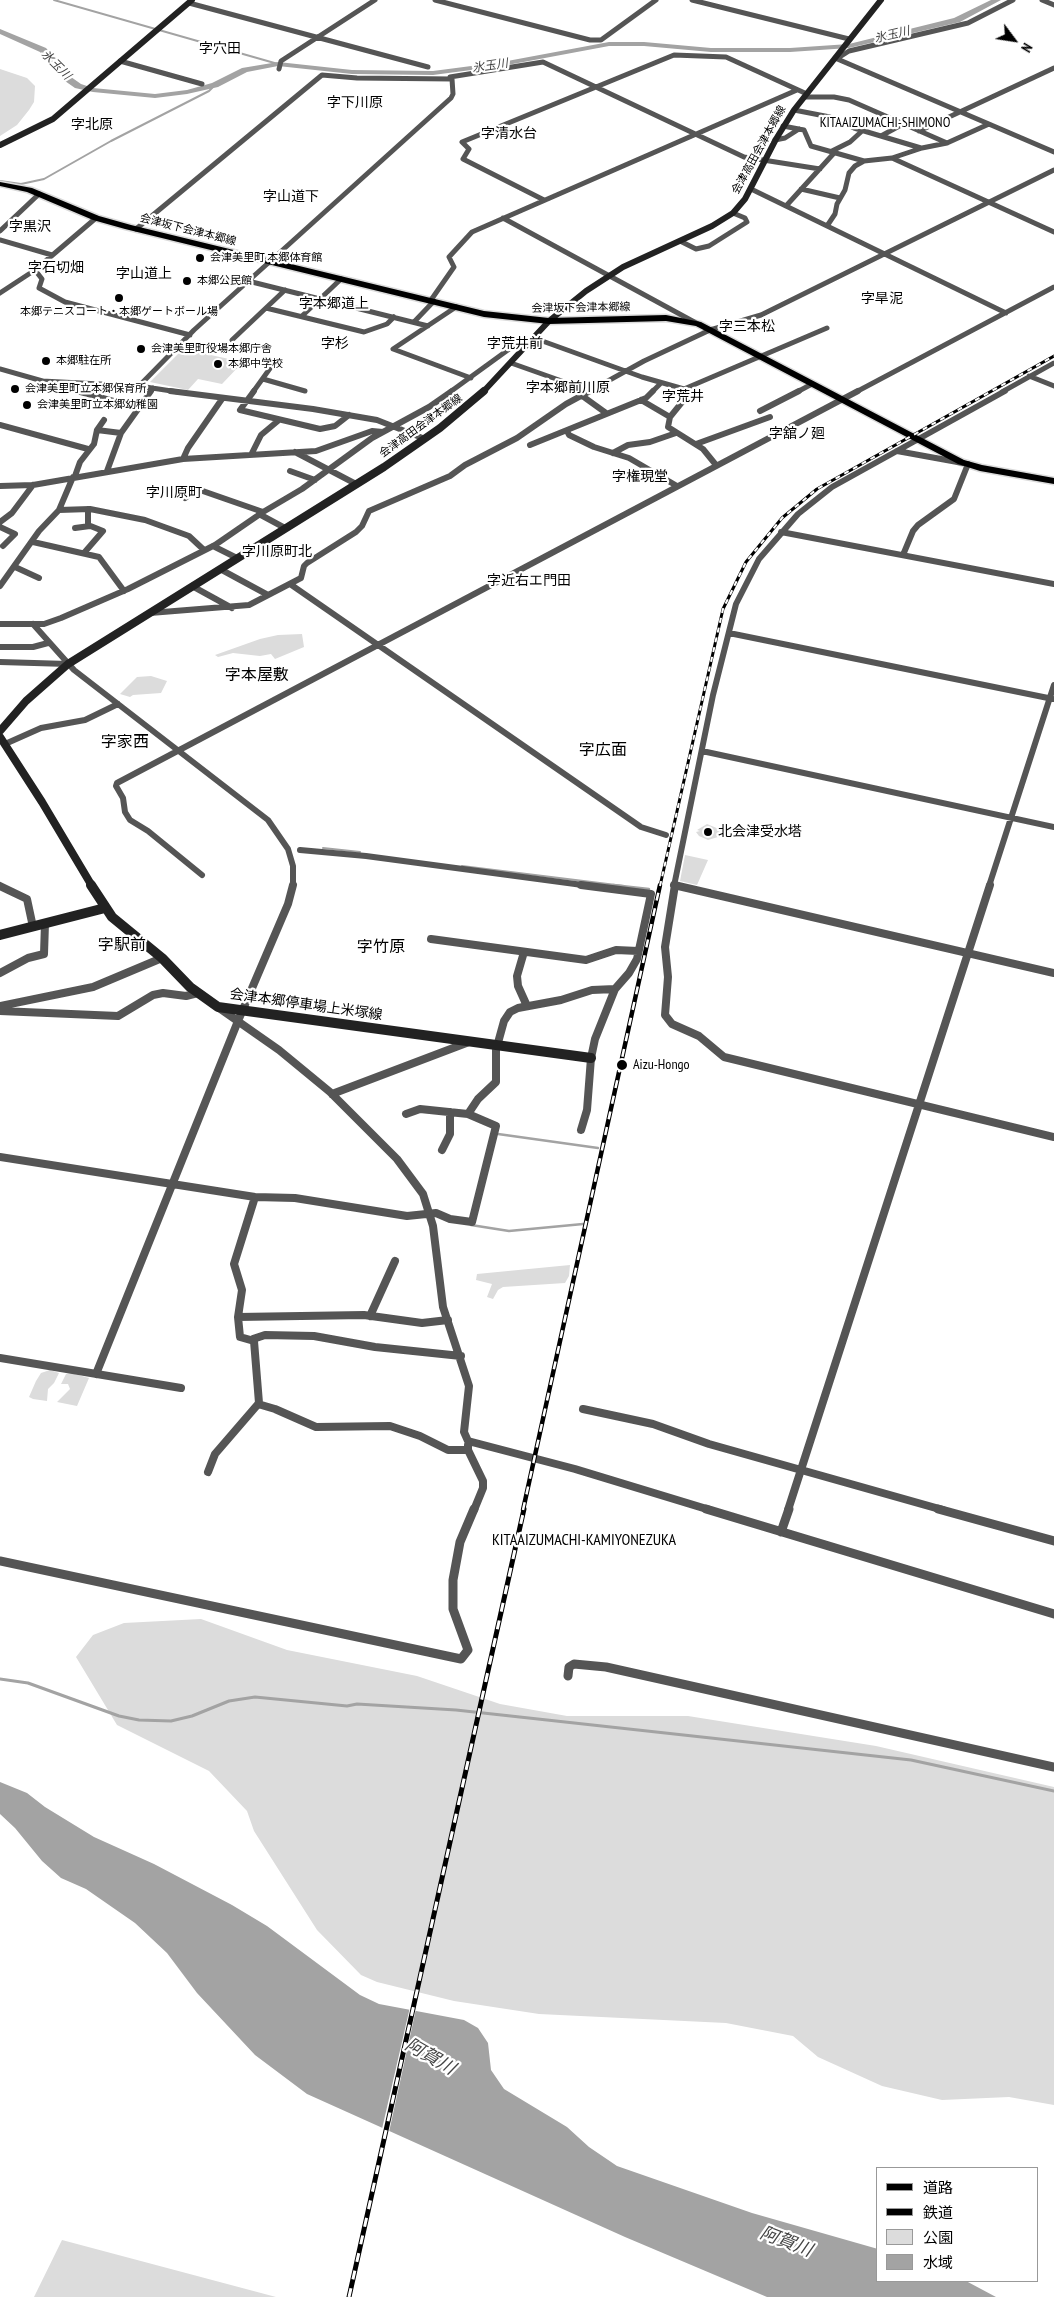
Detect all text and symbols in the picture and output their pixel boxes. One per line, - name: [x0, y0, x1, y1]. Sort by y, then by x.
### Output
- north arrow: [989, 15, 1039, 65]
- water label: 氷玉川: [873, 24, 911, 46]
- text: N: [1017, 40, 1037, 56]
- district label: 字穴田: [199, 41, 241, 57]
- water label: 氷玉川: [38, 47, 74, 83]
- water label: 氷玉川: [471, 56, 509, 76]
- district label: 字下川原: [327, 95, 383, 111]
- street label: 会津高田会津本郷線: [729, 104, 789, 196]
- district label: KITAAIZUMACHI-SHIMONO: [807, 115, 963, 131]
- district label: 字北原: [71, 117, 113, 133]
- district label: 字清水台: [481, 126, 537, 142]
- district label: 字山道下: [263, 189, 319, 205]
- street label: 会津坂下会津本郷線: [138, 212, 238, 248]
- district label: 字黒沢: [9, 219, 51, 235]
- place label: 会津美里町 本郷体育館: [210, 251, 322, 265]
- marker: 会津美里町 本郷体育館: [194, 252, 206, 264]
- district label: 字石切畑: [28, 260, 84, 276]
- district label: 字山道上: [116, 266, 172, 282]
- place label: 本郷公民館: [197, 274, 252, 288]
- marker: 本郷公民館: [181, 275, 193, 287]
- district label: 字旱泥: [861, 291, 903, 307]
- marker: 本郷テニスコート・本郷ゲートボール場: [113, 292, 125, 304]
- district label: 字本郷道上: [299, 296, 369, 312]
- street label: 会津坂下会津本郷線: [531, 301, 631, 315]
- place label: 本郷テニスコート・本郷ゲートボール場: [20, 305, 218, 319]
- district label: 字三本松: [719, 319, 775, 335]
- district label: 字杉: [321, 336, 349, 352]
- district label: 字荒井前: [487, 336, 543, 352]
- place label: 会津美里町役場本郷庁舎: [151, 342, 272, 356]
- marker: 会津美里町役場本郷庁舎: [135, 343, 147, 355]
- place label: 本郷駐在所: [56, 354, 111, 368]
- marker: 本郷駐在所: [40, 355, 52, 367]
- place label: 本郷中学校: [228, 357, 283, 371]
- marker: 本郷中学校: [212, 358, 224, 370]
- district label: 字本郷前川原: [526, 380, 610, 396]
- place label: 会津美里町立本郷保育所: [25, 382, 146, 396]
- marker: 会津美里町立本郷保育所: [9, 383, 21, 395]
- district label: 字荒井: [662, 389, 704, 405]
- street label: 会津高田会津本郷線: [377, 392, 465, 460]
- place label: 会津美里町立本郷幼稚園: [37, 398, 158, 412]
- marker: 会津美里町立本郷幼稚園: [21, 399, 33, 411]
- district label: 字舘ノ廻: [769, 426, 825, 442]
- district label: 字権現堂: [612, 469, 668, 485]
- district label: 字川原町: [146, 485, 202, 501]
- district label: 字川原町北: [242, 544, 312, 560]
- district label: 字近右エ門田: [487, 573, 571, 589]
- district label: 字本屋敷: [225, 665, 289, 685]
- district label: 字家西: [101, 732, 149, 752]
- district label: 字広面: [579, 740, 627, 760]
- place label: 北会津受水塔: [718, 824, 802, 840]
- marker: 北会津受水塔: [702, 826, 714, 838]
- district label: 字駅前: [98, 935, 146, 955]
- district label: 字竹原: [357, 937, 405, 957]
- street label: 会津本郷停車場上米塚線: [229, 986, 383, 1024]
- place label: Aizu-Hongo: [633, 1057, 690, 1073]
- marker: Aizu-Hongo: [615, 1058, 629, 1072]
- district label: KITAAIZUMACHI-KAMIYONEZUKA: [476, 1530, 692, 1550]
- water label: 阿賀川: [401, 2034, 459, 2080]
- legend: [876, 2167, 1039, 2282]
- text: 道路: [923, 2178, 953, 2197]
- text: 鉄道: [923, 2203, 953, 2222]
- water label: 阿賀川: [757, 2222, 815, 2262]
- text: 公園: [923, 2228, 953, 2247]
- text: 水域: [923, 2253, 953, 2272]

